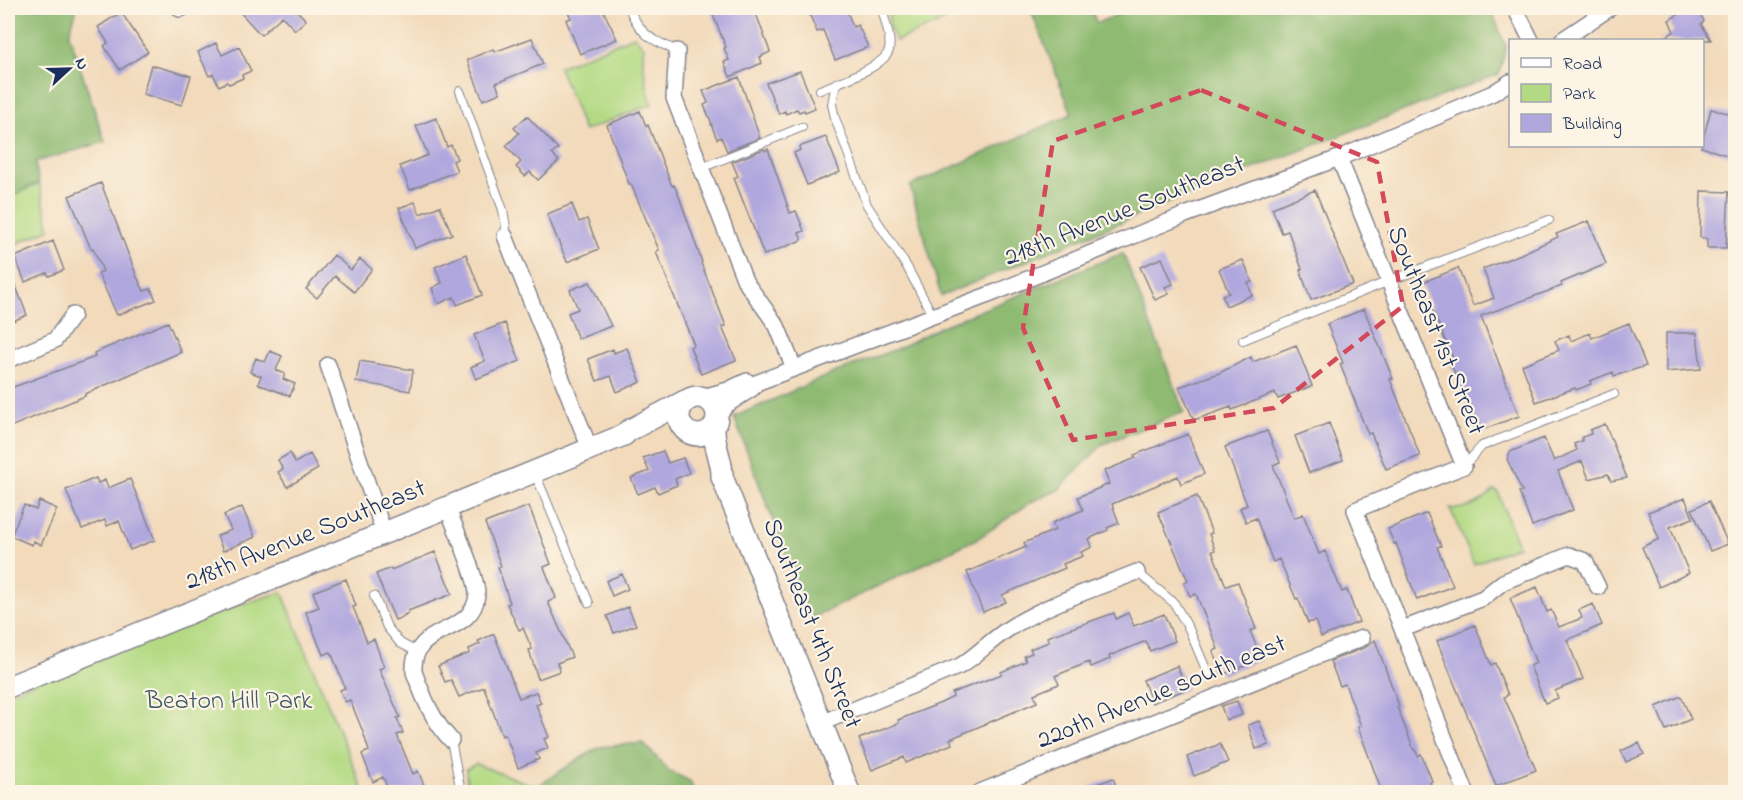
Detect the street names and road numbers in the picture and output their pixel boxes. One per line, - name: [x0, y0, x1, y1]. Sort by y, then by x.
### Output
- street label: 218th Avenue Southeast: [999, 146, 1251, 278]
- street label: Southeast 1st Street: [1376, 221, 1494, 442]
- street label: 218th Avenue Southeast: [180, 470, 432, 602]
- street label: Southeast 4th Street: [751, 513, 871, 735]
- street label: 220th Avenue south east: [1032, 626, 1293, 760]

